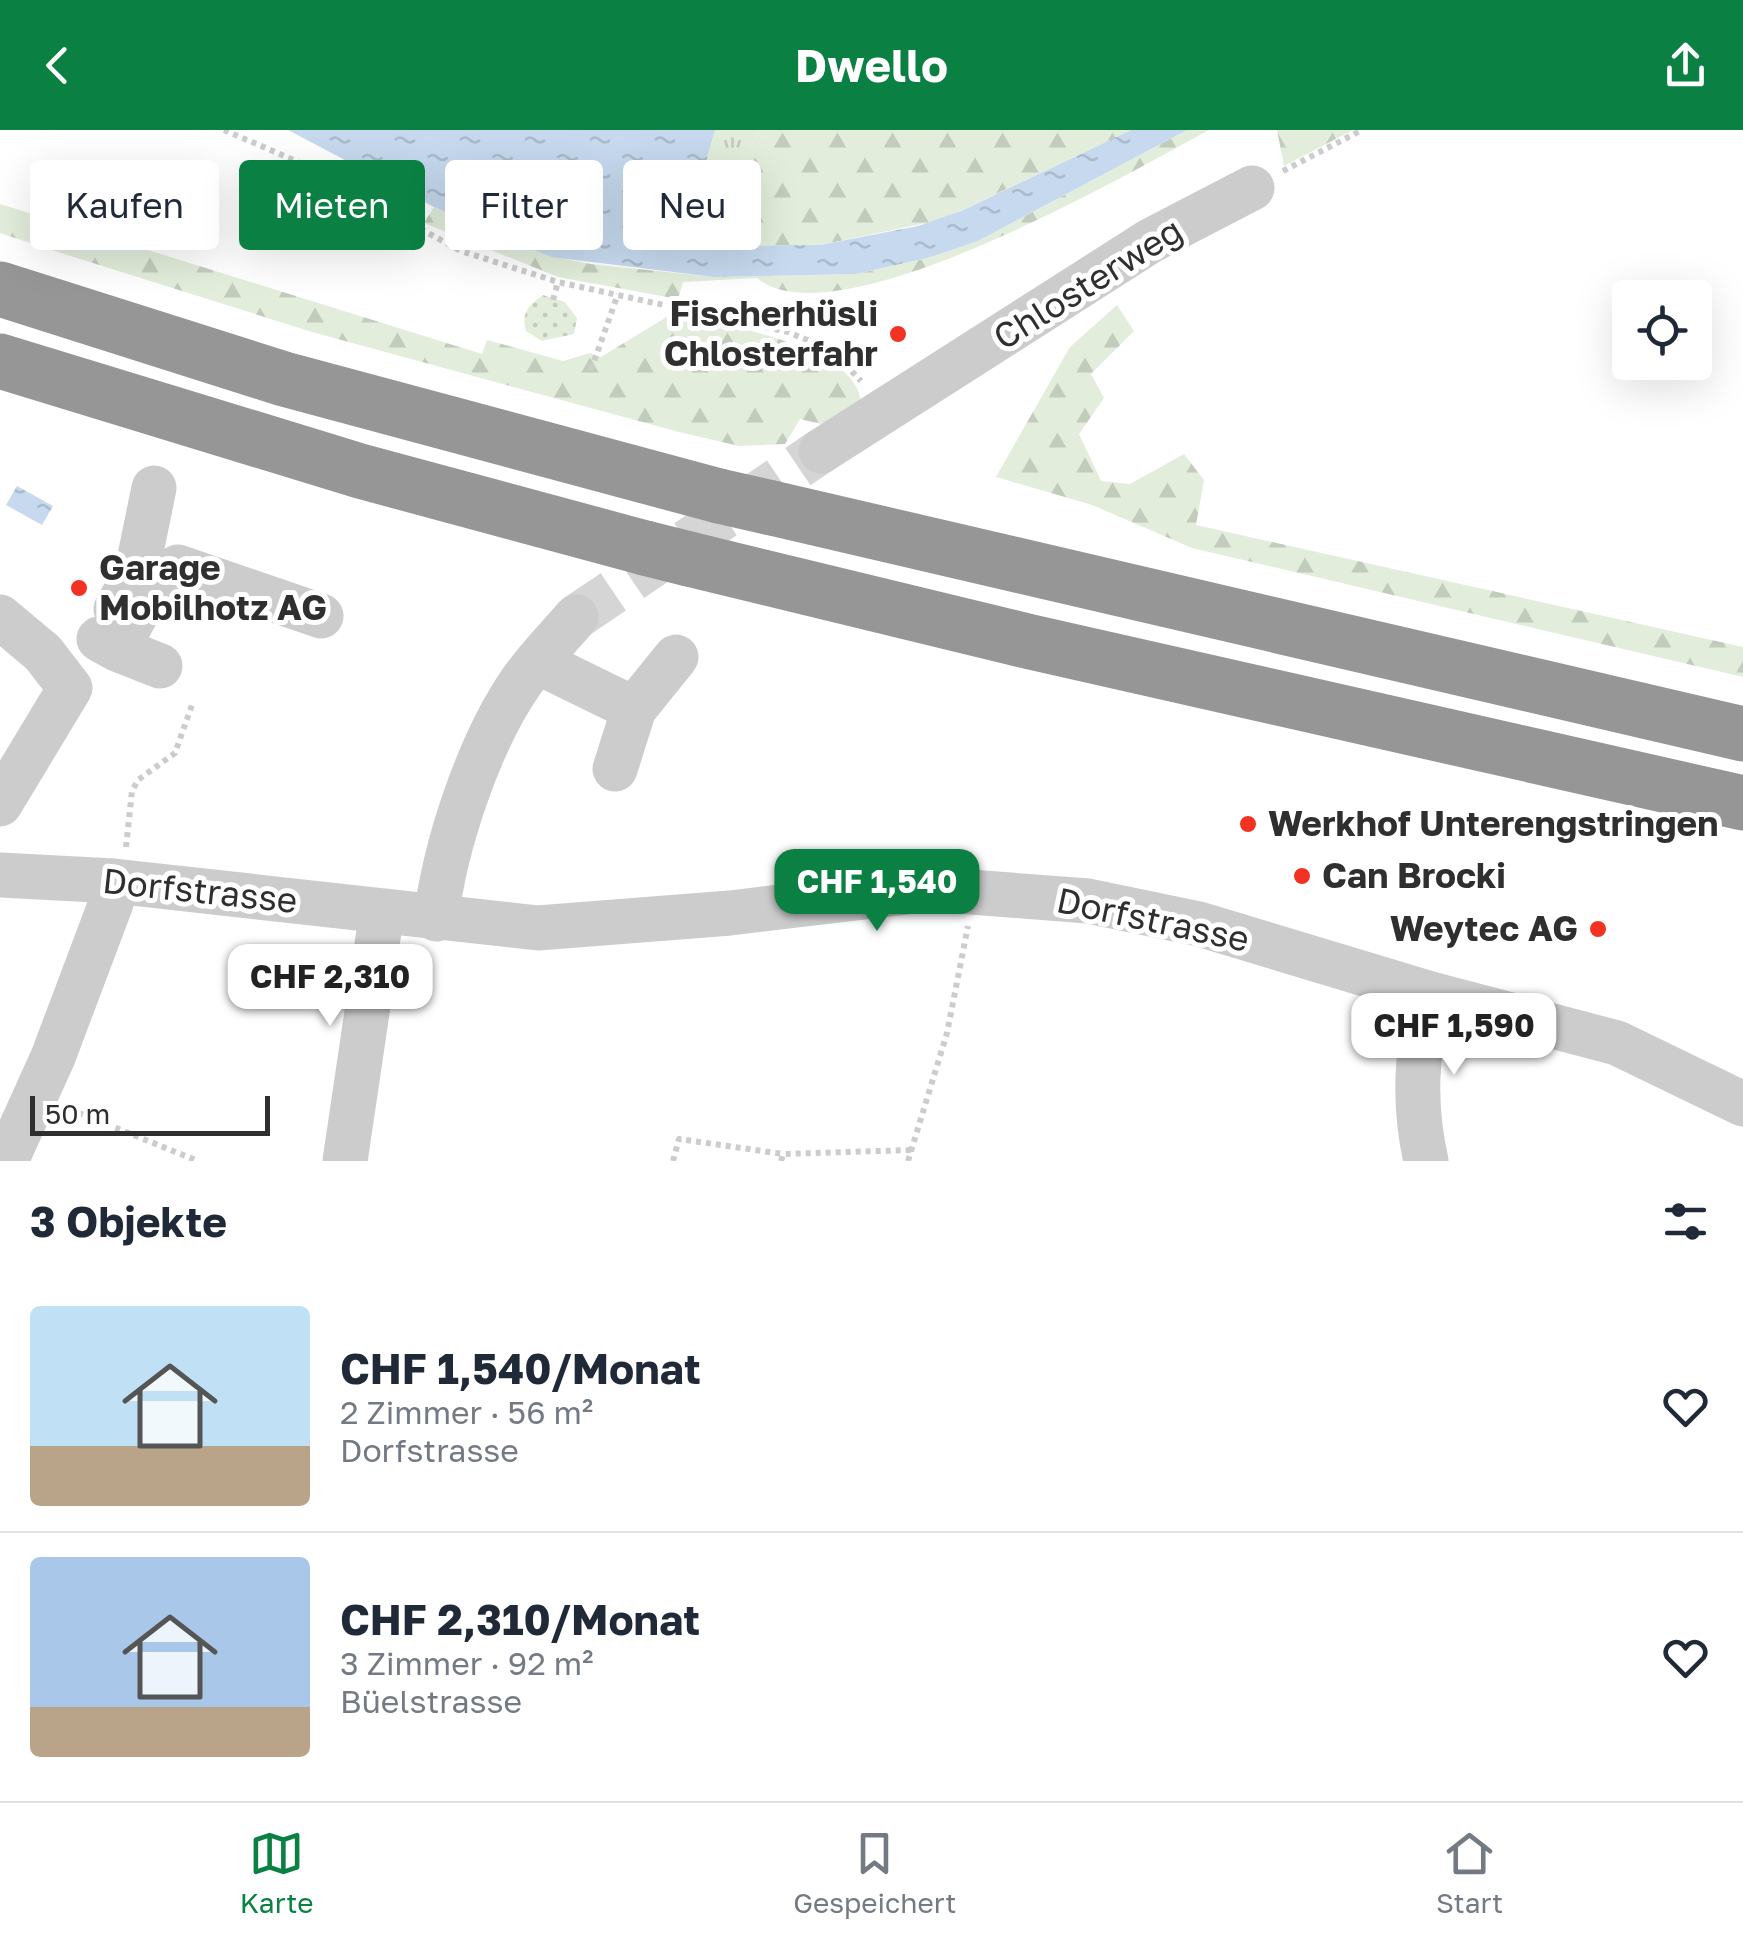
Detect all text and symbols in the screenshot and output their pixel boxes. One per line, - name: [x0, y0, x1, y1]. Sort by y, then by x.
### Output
- icon: back: [30, 38, 85, 93]
- text: Dwello: [795, 38, 948, 92]
- icon: share: [1658, 38, 1713, 93]
- chip: Kaufen: [30, 160, 219, 250]
- chip: Mieten: [239, 160, 425, 250]
- chip: Filter: [445, 160, 603, 250]
- chip: Neu: [623, 160, 761, 250]
- street label: Chlosterweg: [986, 209, 1189, 358]
- map controls: [1612, 280, 1712, 380]
- button: locate: [1612, 280, 1712, 380]
- place label: Fischerhüsli Chlosterfahr: [664, 292, 878, 374]
- marker: Fischerhüsli Chlosterfahr: [887, 323, 909, 345]
- place label: Garage Mobilhotz AG: [99, 546, 327, 628]
- marker: Garage Mobilhotz AG: [68, 577, 90, 599]
- place label: Werkhof Unterengstringen: [1268, 802, 1718, 844]
- marker: Werkhof Unterengstringen: [1237, 813, 1259, 835]
- pin: CHF 1,540: [763, 849, 991, 934]
- place label: Can Brocki: [1322, 854, 1506, 896]
- street label: Dorfstrasse: [101, 859, 300, 921]
- text: CHF 1,540: [796, 862, 958, 900]
- marker: Can Brocki: [1291, 865, 1313, 887]
- street label: Dorfstrasse: [1053, 878, 1253, 960]
- place label: Weytec AG: [1390, 907, 1578, 949]
- marker: Weytec AG: [1587, 918, 1609, 940]
- pin: CHF 2,310: [216, 944, 444, 1029]
- text: CHF 2,310: [250, 957, 410, 995]
- pin: CHF 1,590: [1340, 993, 1568, 1078]
- text: CHF 1,590: [1373, 1006, 1535, 1044]
- scale bar: [30, 1091, 270, 1136]
- text: 50 m: [45, 1097, 110, 1130]
- icon: filters: [1658, 1194, 1713, 1249]
- text: 3 Objekte: [30, 1196, 227, 1246]
- text: CHF 1,540/Monat: [340, 1343, 701, 1393]
- icon: home: [110, 1346, 230, 1466]
- icon: heart: [1658, 1379, 1713, 1434]
- text: 2 Zimmer · 56 m²: [340, 1393, 593, 1431]
- text: Dorfstrasse: [340, 1431, 519, 1469]
- text: CHF 2,310/Monat: [340, 1594, 700, 1644]
- icon: home: [110, 1597, 230, 1717]
- icon: heart: [1658, 1630, 1713, 1685]
- text: 3 Zimmer · 92 m²: [340, 1644, 594, 1682]
- text: Büelstrasse: [340, 1682, 522, 1720]
- tab: Karte: [240, 1826, 314, 1919]
- tab: Gespeichert: [793, 1826, 956, 1919]
- tab: Start: [1436, 1826, 1503, 1919]

